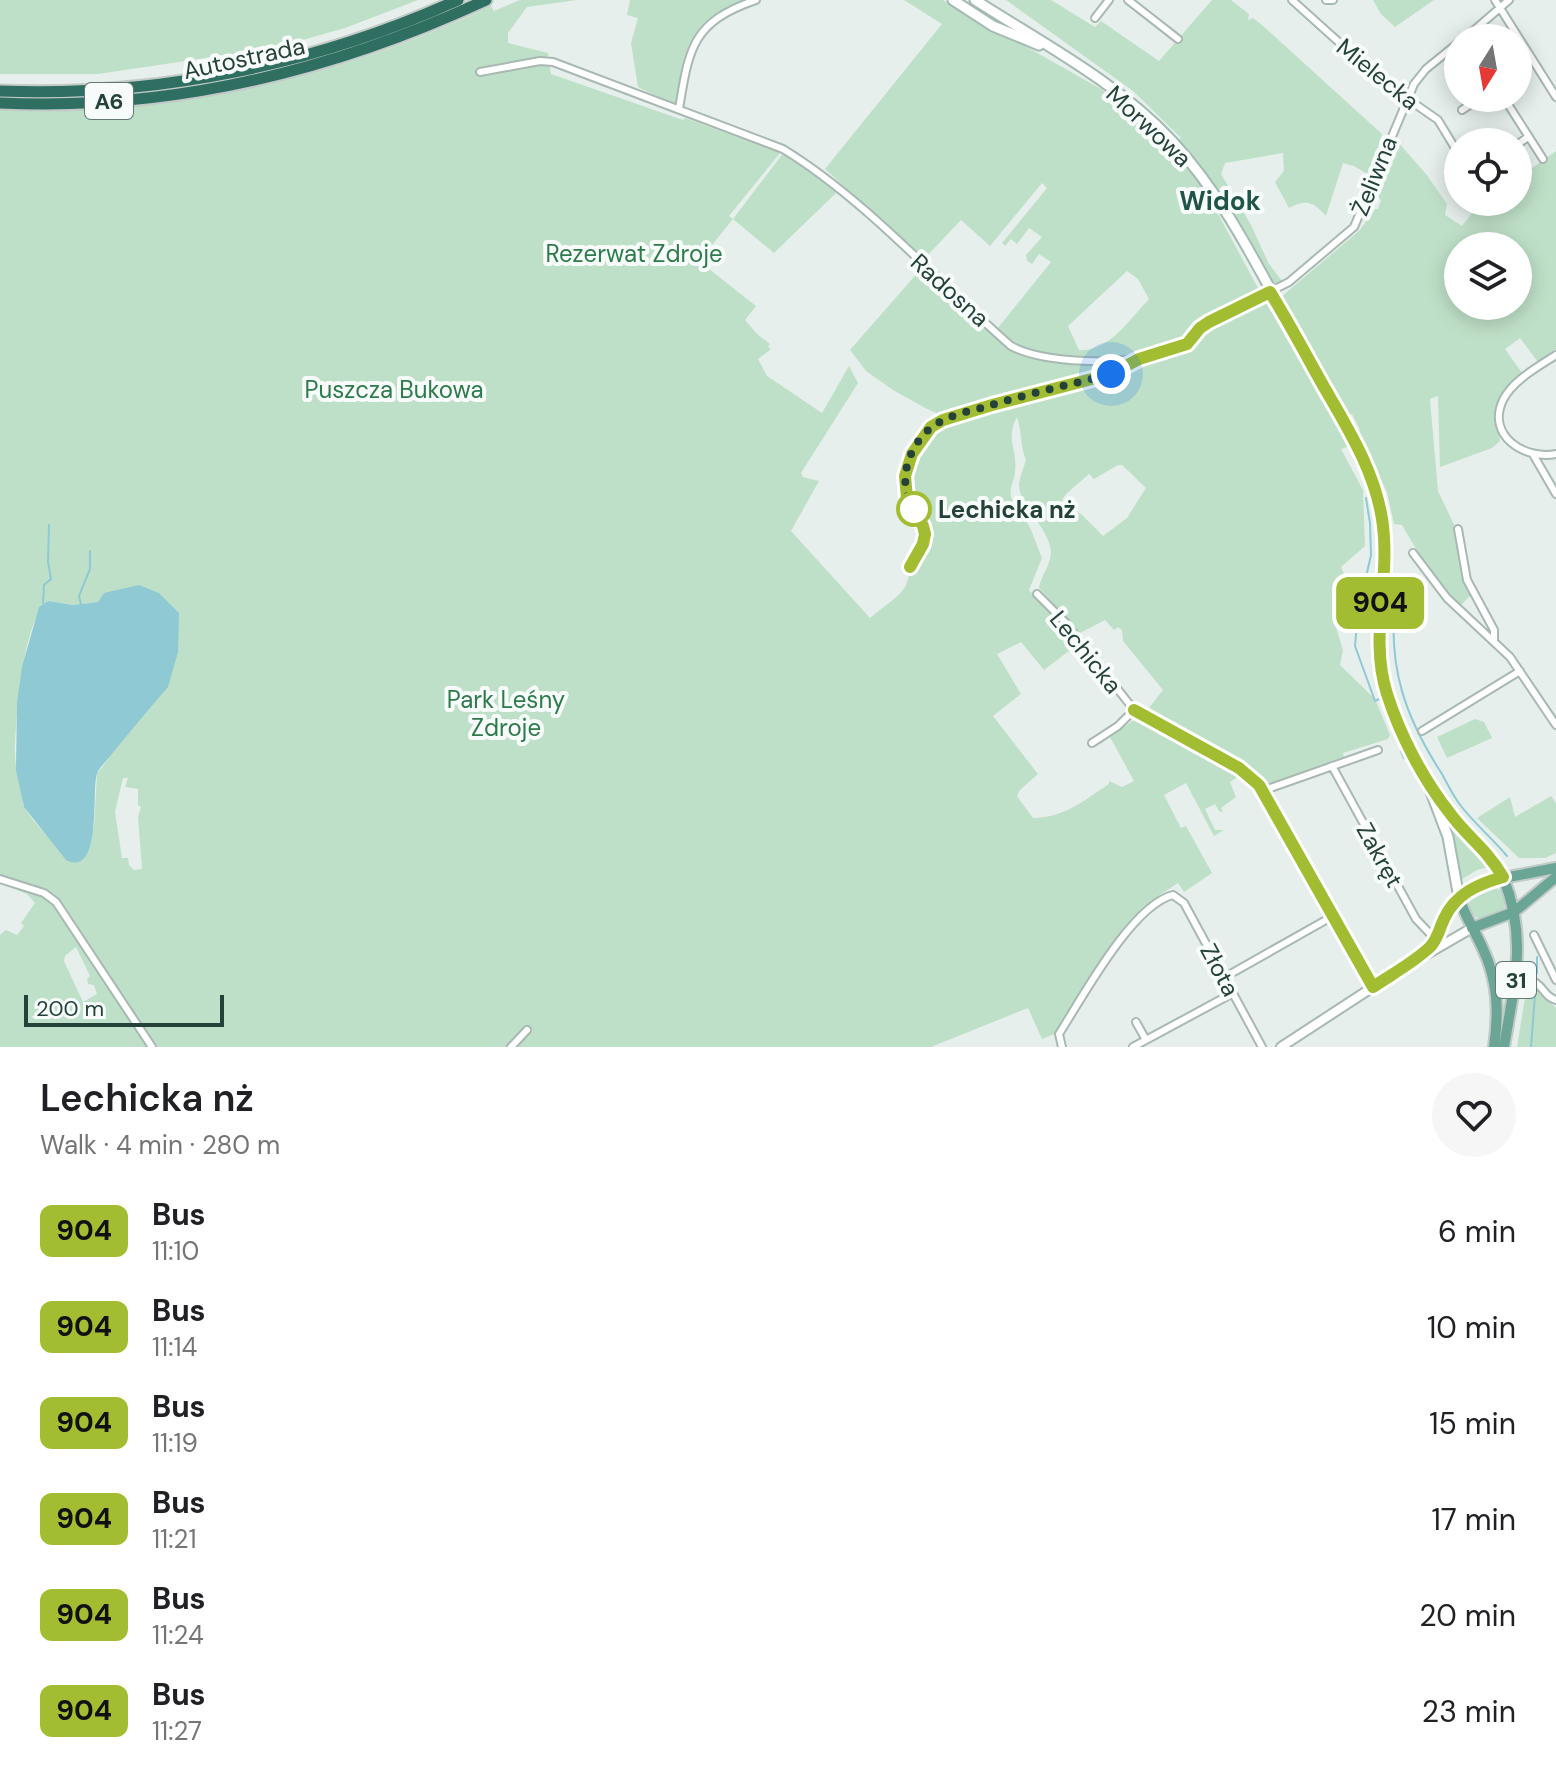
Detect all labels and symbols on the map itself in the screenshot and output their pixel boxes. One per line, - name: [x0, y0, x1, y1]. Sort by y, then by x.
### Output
- north arrow: [1444, 24, 1532, 112]
- street label: Autostrada: [180, 30, 308, 86]
- street label: Mielecka: [1330, 31, 1426, 117]
- street label: Morwowa: [1100, 79, 1198, 173]
- road number: A6: [85, 83, 133, 119]
- street label: Żeliwna: [1344, 132, 1404, 220]
- district label: Widok: [1179, 184, 1261, 218]
- park label: Rezerwat Zdroje: [545, 238, 723, 269]
- street label: Radosna: [904, 247, 996, 333]
- your location: [1091, 354, 1131, 394]
- park label: Puszcza Bukowa: [304, 374, 484, 405]
- marker: Lechicka nż: [897, 492, 931, 526]
- place label: Lechicka nż: [938, 494, 1076, 525]
- line badge: 904: [1334, 577, 1426, 629]
- street label: Lechicka: [1043, 604, 1129, 700]
- park label: Park Leśny Zdroje: [447, 684, 565, 743]
- street label: Zakręt: [1350, 817, 1410, 893]
- street label: Złota: [1193, 938, 1247, 1002]
- road number: 31: [1496, 962, 1536, 998]
- scale bar: [24, 991, 224, 1027]

